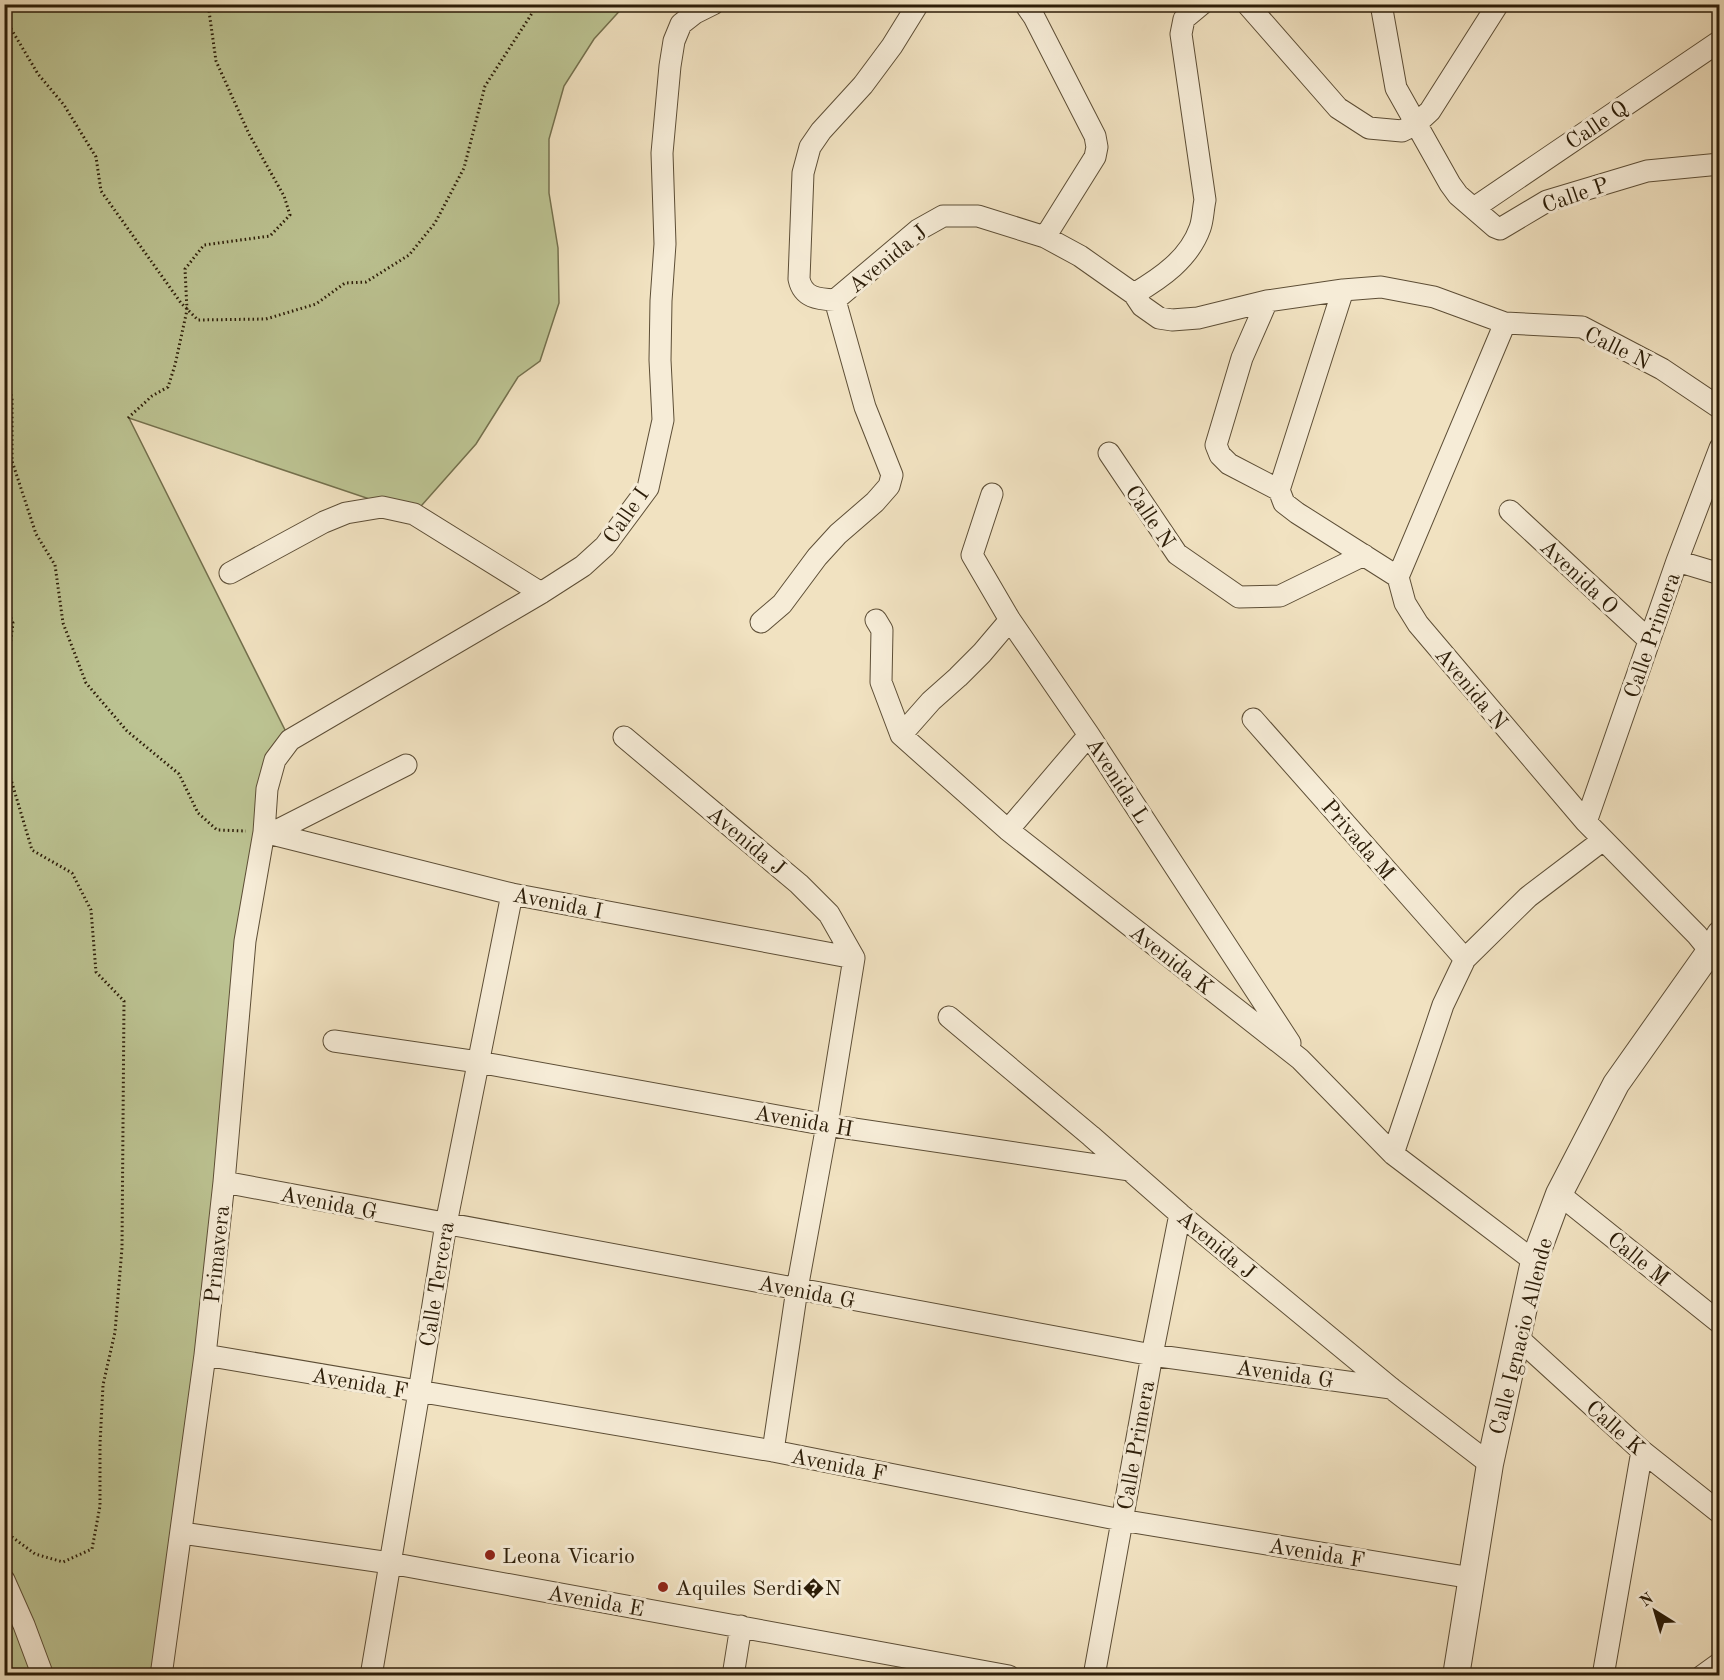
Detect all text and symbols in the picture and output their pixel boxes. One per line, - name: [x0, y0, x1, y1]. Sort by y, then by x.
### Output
- street label: Calle Q: [1562, 97, 1632, 154]
- street label: Calle P: [1540, 174, 1612, 217]
- street label: Avenida J: [845, 221, 932, 298]
- street label: Calle N: [1581, 323, 1654, 374]
- street label: Calle N: [1120, 482, 1178, 553]
- street label: Calle I: [600, 484, 654, 548]
- street label: Avenida O: [1535, 536, 1622, 619]
- street label: Calle Primera: [1621, 570, 1685, 701]
- street label: Avenida N: [1430, 644, 1511, 734]
- street label: Avenida L: [1082, 734, 1153, 828]
- street label: Privada M: [1317, 796, 1398, 885]
- street label: Avenida J: [703, 803, 789, 880]
- street label: Avenida I: [511, 884, 604, 923]
- street label: Avenida K: [1125, 921, 1217, 1000]
- street label: Avenida H: [753, 1102, 855, 1141]
- street label: Avenida G: [278, 1184, 379, 1224]
- street label: Primavera: [202, 1204, 234, 1304]
- street label: Avenida J: [1173, 1207, 1259, 1284]
- street label: Calle Tercera: [417, 1220, 459, 1349]
- street label: Calle M: [1603, 1228, 1673, 1291]
- street label: Calle Ignacio Allende: [1487, 1236, 1557, 1437]
- street label: Avenida G: [756, 1273, 857, 1313]
- street label: Avenida G: [1235, 1357, 1335, 1393]
- street label: Avenida F: [310, 1365, 409, 1403]
- street label: Calle Primera: [1115, 1379, 1159, 1512]
- street label: Calle K: [1581, 1397, 1648, 1460]
- street label: Avenida F: [789, 1446, 888, 1486]
- street label: Avenida F: [1267, 1535, 1366, 1572]
- place label: Leona Vicario: [502, 1546, 635, 1568]
- marker: Leona Vicario: [483, 1548, 497, 1562]
- place label: Aquiles Serdi�N: [675, 1578, 842, 1600]
- marker: Aquiles Serdi�N: [656, 1580, 670, 1594]
- north arrow: [1625, 1581, 1685, 1641]
- street label: Avenida E: [546, 1583, 646, 1621]
- text: N: [1637, 1590, 1657, 1611]

